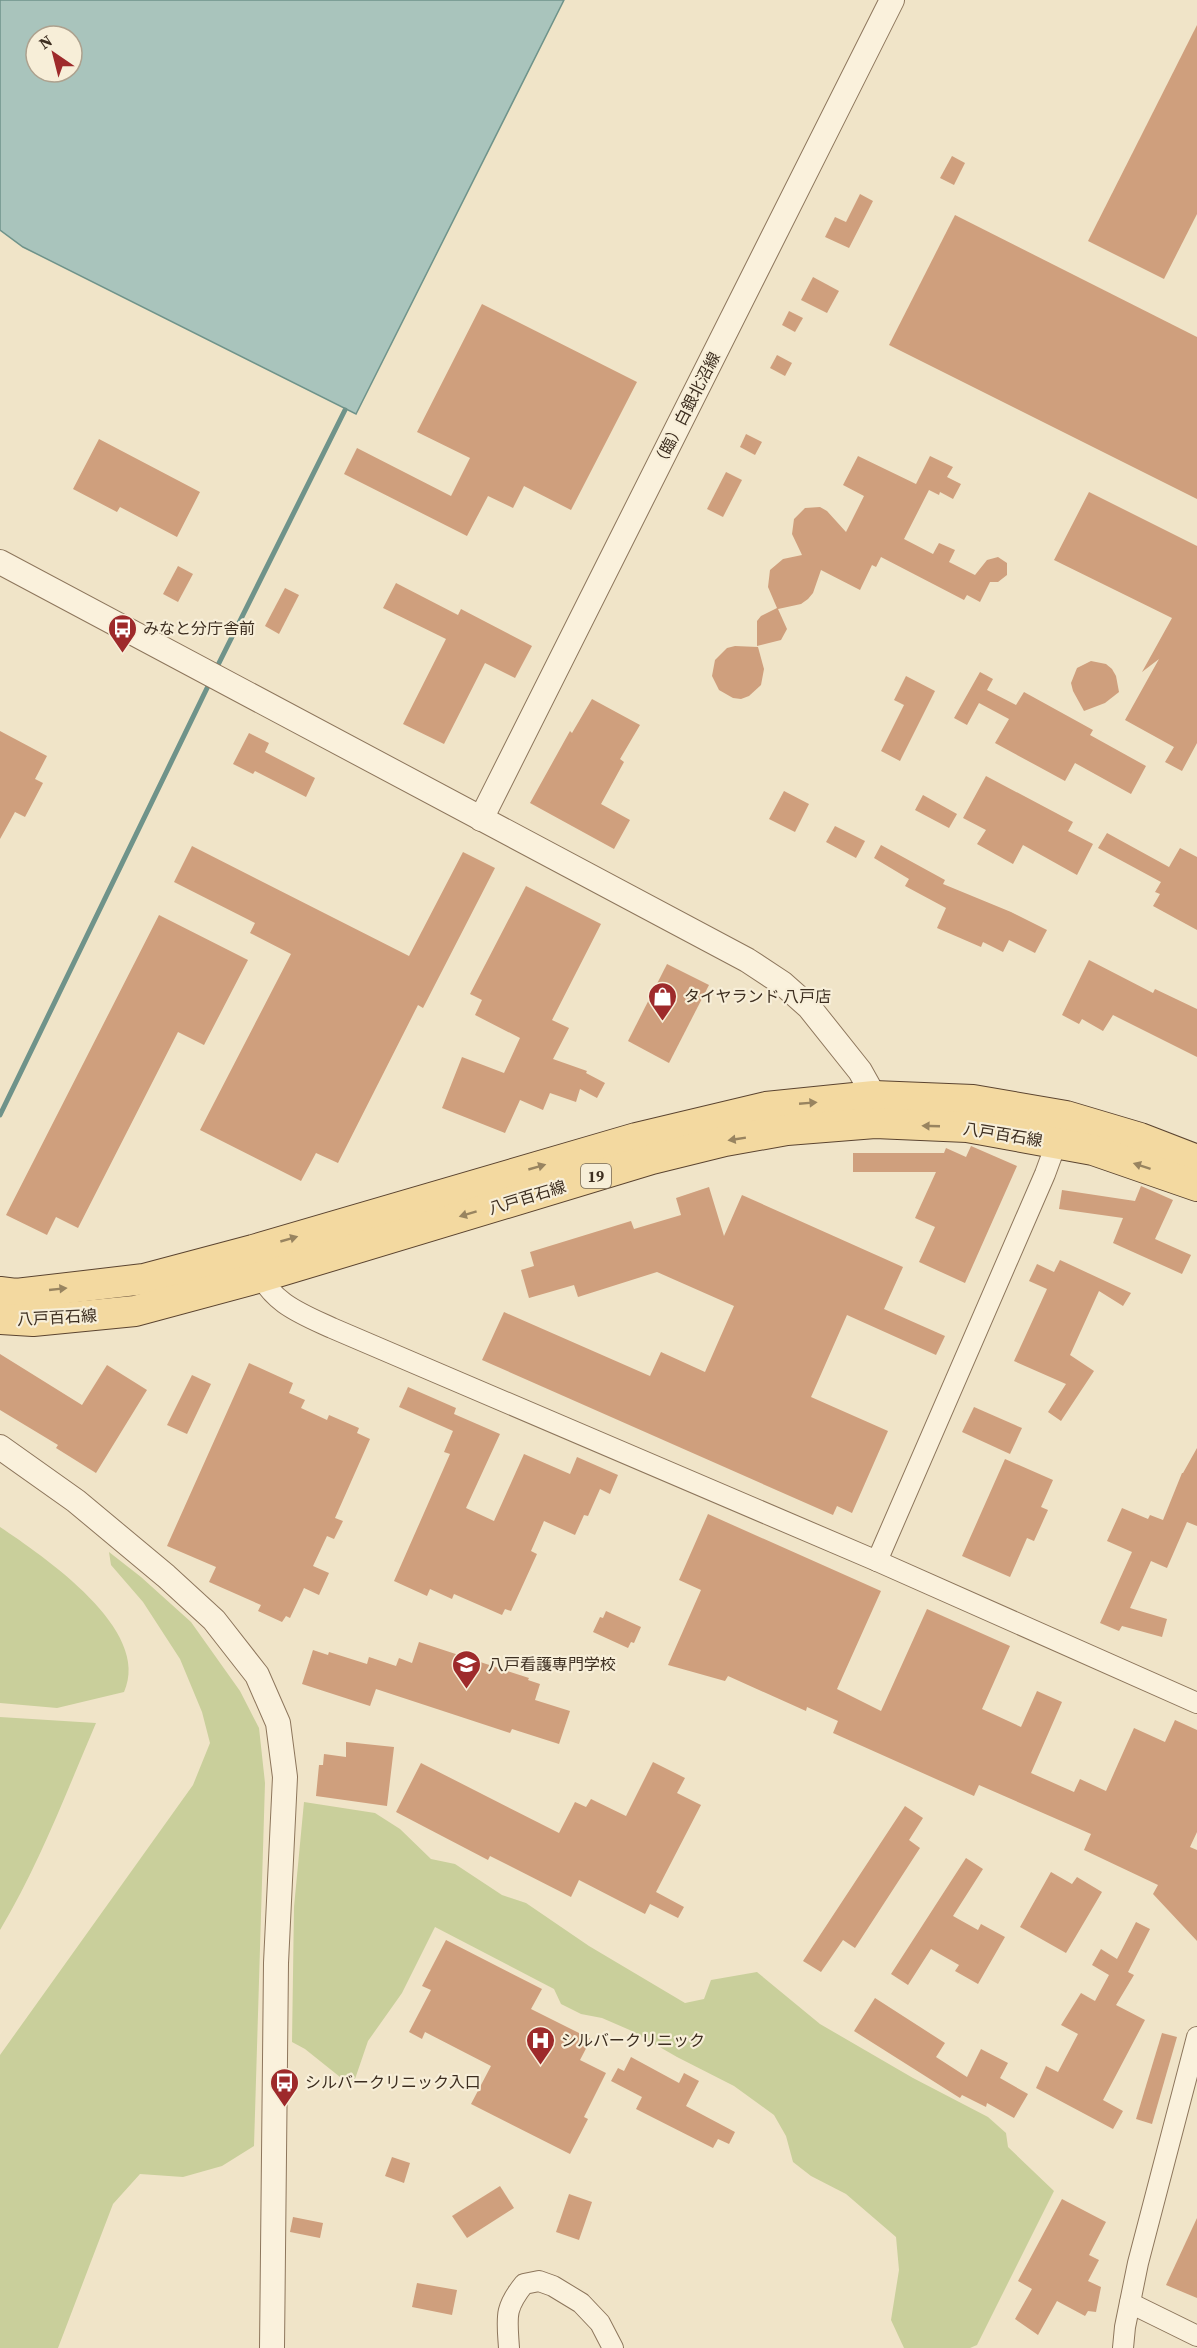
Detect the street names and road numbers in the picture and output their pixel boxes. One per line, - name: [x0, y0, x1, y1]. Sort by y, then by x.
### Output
- street label: （臨）白銀北沼線: [647, 348, 725, 472]
- street label: 八戸百石線: [962, 1117, 1044, 1151]
- road number: 19: [581, 1164, 611, 1188]
- street label: 八戸百石線: [486, 1175, 568, 1219]
- street label: 八戸百石線: [16, 1304, 98, 1330]

